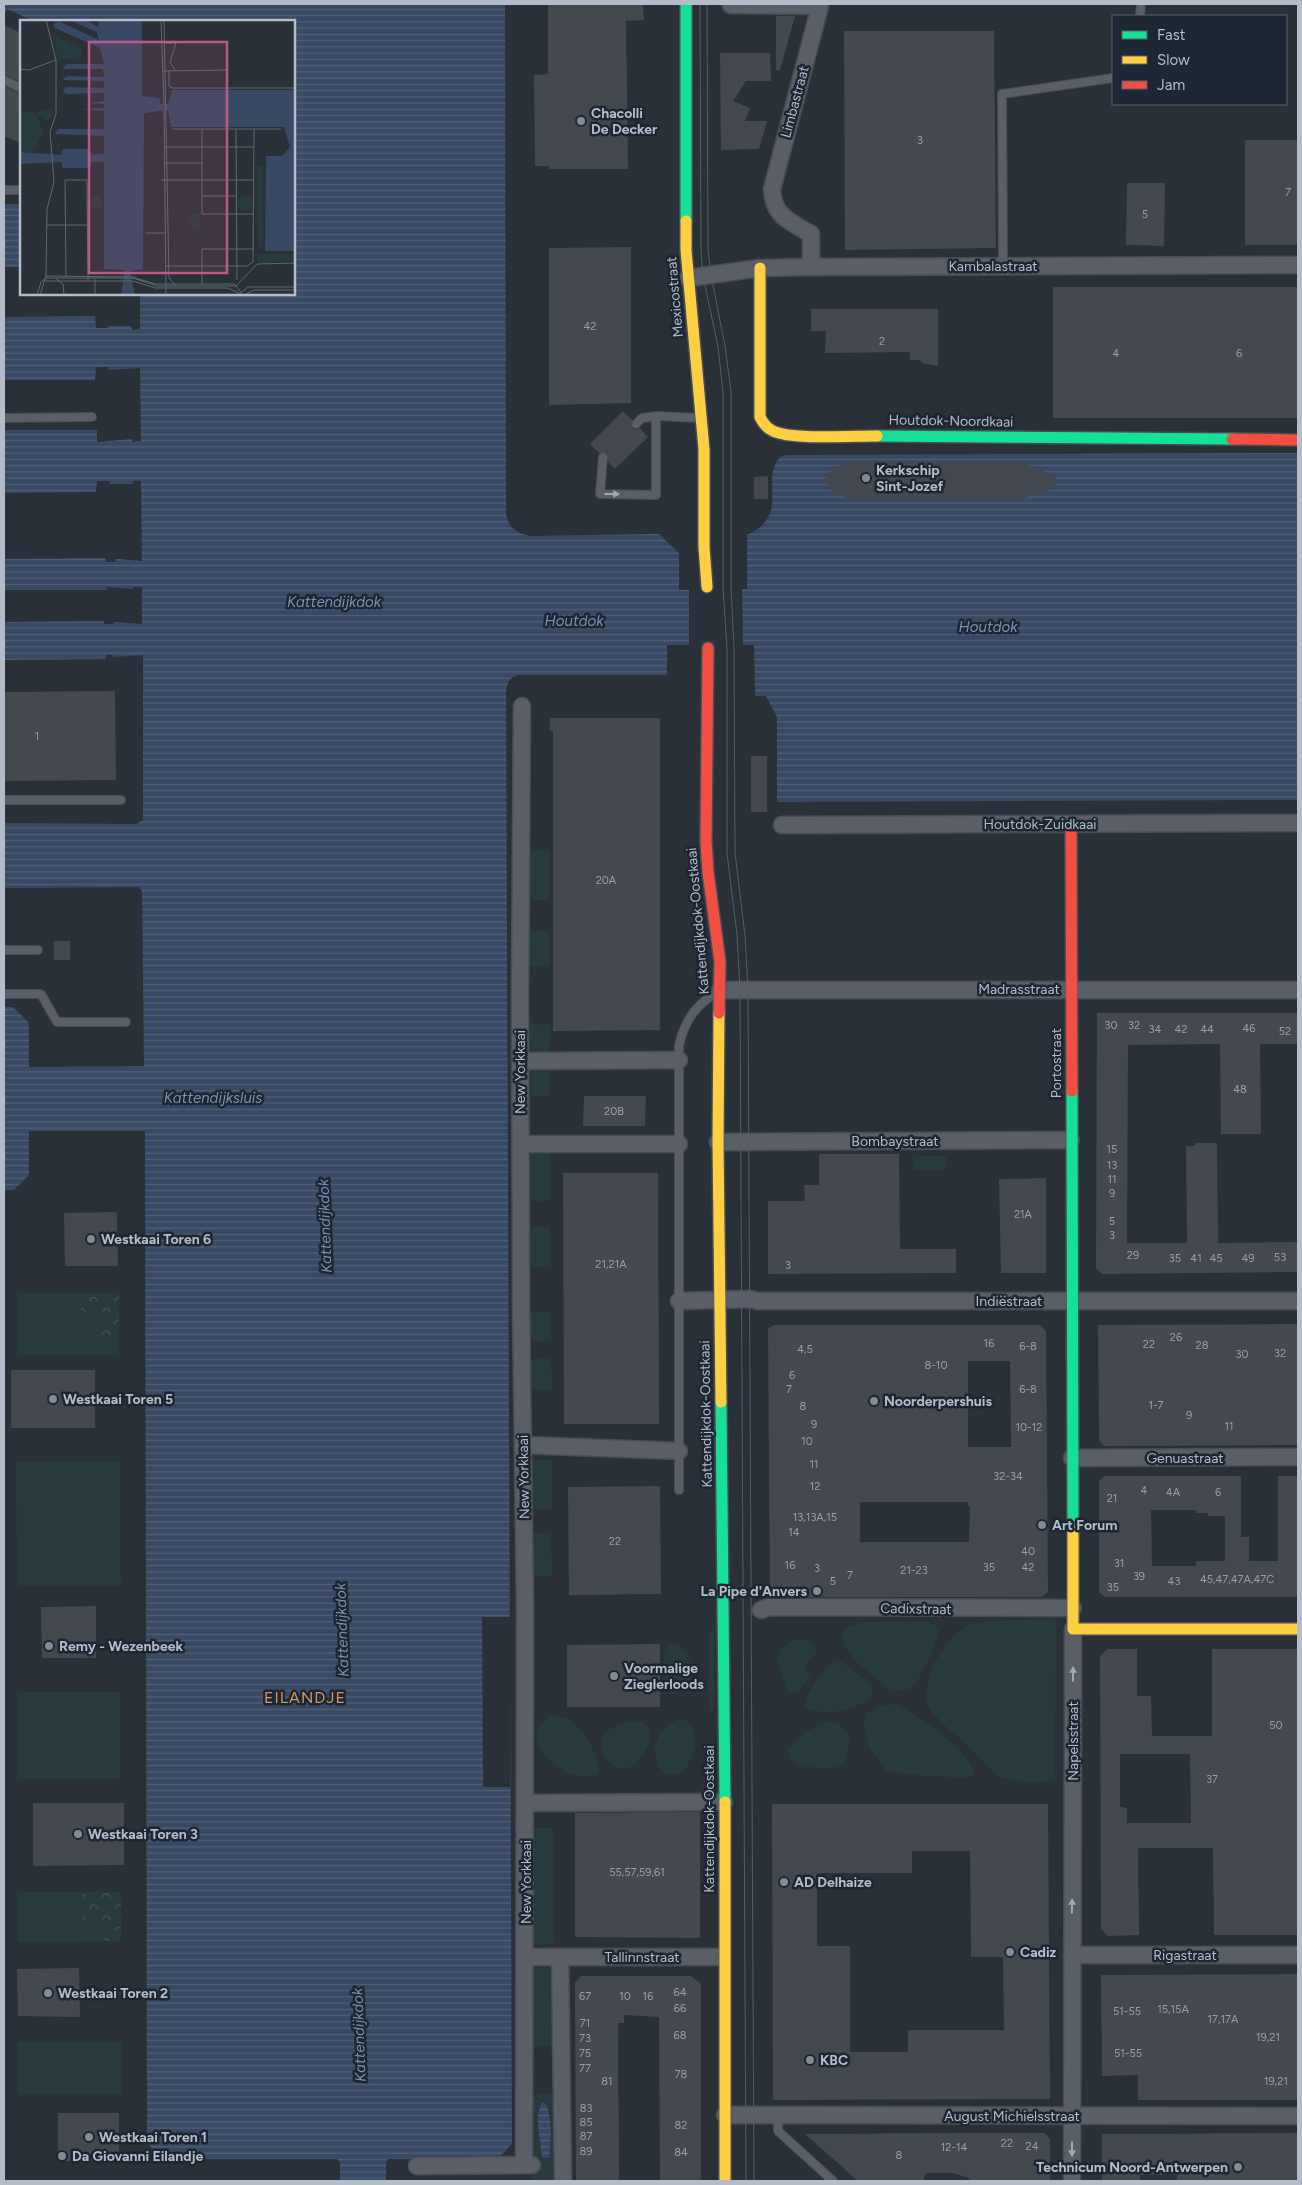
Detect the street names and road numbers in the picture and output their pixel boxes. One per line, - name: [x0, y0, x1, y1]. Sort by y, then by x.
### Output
- street label: Limbastraat: [777, 64, 813, 140]
- street label: Mexicostraat: [663, 256, 687, 338]
- street label: Kambalastraat: [948, 258, 1038, 275]
- street label: Houtdok-Noordkaai: [888, 411, 1014, 431]
- street label: Houtdok-Zuidkaai: [983, 816, 1097, 833]
- street label: Kattendijkdok-Oostkaai: [683, 847, 713, 995]
- street label: Madrasstraat: [978, 981, 1060, 998]
- street label: Portostraat: [1048, 1028, 1065, 1098]
- street label: New Yorkkaai: [512, 1030, 529, 1114]
- street label: Bombaystraat: [851, 1133, 939, 1150]
- street label: Indiëstraat: [976, 1293, 1042, 1310]
- street label: Kattendijkdok-Oostkaai: [696, 1340, 716, 1488]
- street label: New Yorkkaai: [515, 1435, 533, 1519]
- street label: Genuastraat: [1146, 1450, 1224, 1467]
- street label: Cadixstraat: [880, 1600, 952, 1618]
- street label: Napelsstraat: [1065, 1701, 1082, 1781]
- street label: Kattendijkdok-Oostkaai: [701, 1745, 718, 1893]
- street label: New Yorkkaai: [518, 1840, 535, 1924]
- street label: Rigastraat: [1153, 1947, 1217, 1964]
- street label: Tallinnstraat: [604, 1949, 680, 1966]
- street label: August Michielsstraat: [944, 2108, 1080, 2125]

